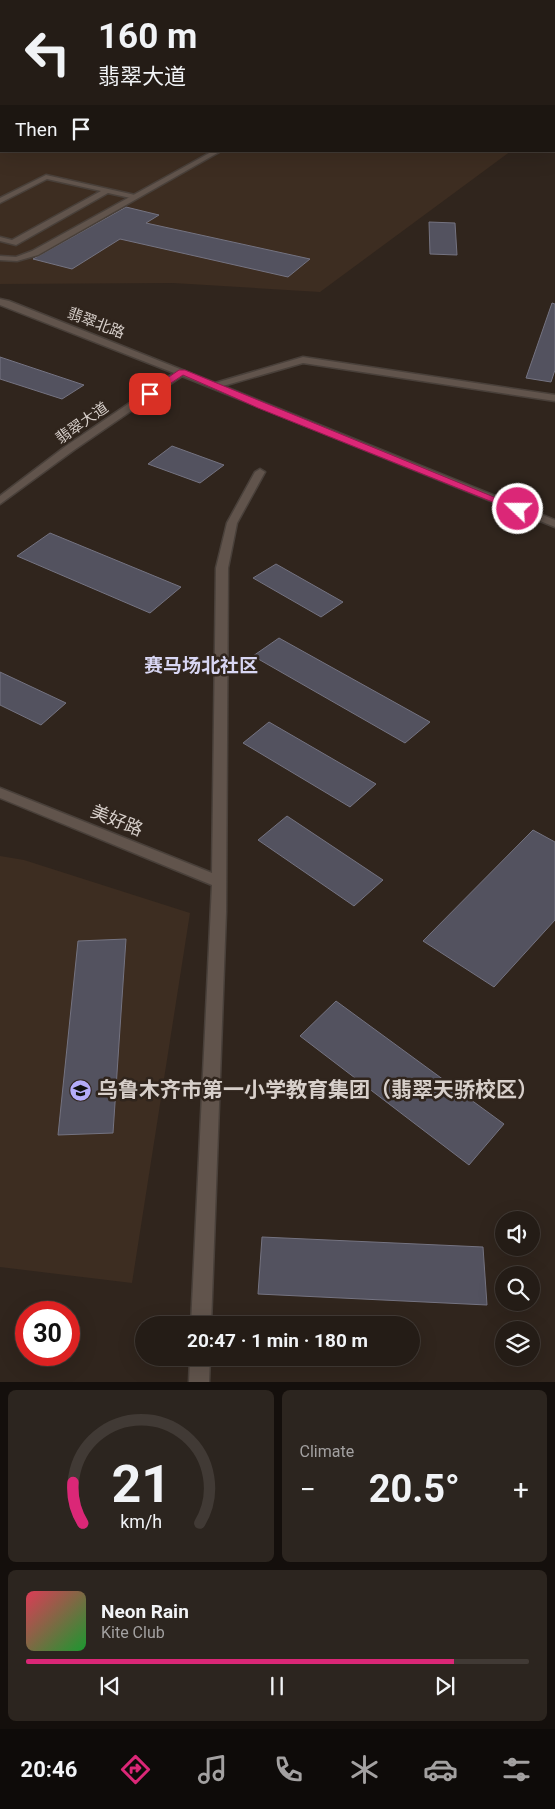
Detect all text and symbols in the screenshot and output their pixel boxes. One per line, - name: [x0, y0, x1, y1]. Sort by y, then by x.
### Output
- text: 160 m: [98, 16, 197, 57]
- icon: left: [15, 20, 80, 85]
- text: 翡翠大道: [98, 64, 186, 89]
- icon: arrive: [67, 115, 95, 143]
- text: Then: [15, 118, 57, 141]
- street label: 翡翠北路: [65, 304, 127, 342]
- pin: [129, 373, 171, 415]
- icon: arrive: [136, 380, 164, 408]
- street label: 翡翠大道: [52, 398, 112, 448]
- position arrow: [491, 482, 543, 534]
- district label: 赛马场北社区: [144, 654, 258, 677]
- street label: 美好路: [88, 800, 146, 840]
- school or university icon: 乌鲁木齐市第一小学教育集团（翡翠天骄校区）: [69, 1078, 93, 1102]
- place label: 乌鲁木齐市第一小学教育集团（翡翠天骄校区）: [97, 1078, 538, 1102]
- map controls: [495, 1211, 540, 1366]
- button: sound: [495, 1211, 540, 1256]
- button: search: [495, 1266, 540, 1311]
- speed limit sign: 30: [15, 1301, 80, 1366]
- button: layers: [495, 1321, 540, 1366]
- text: 20:47 · 1 min · 180 m: [187, 1329, 368, 1352]
- text: Climate: [300, 1442, 354, 1461]
- text: 21: [111, 1454, 171, 1515]
- text: 20.5°: [369, 1467, 460, 1511]
- text: −: [300, 1473, 316, 1506]
- text: +: [513, 1473, 529, 1506]
- text: km/h: [120, 1511, 162, 1532]
- text: Neon Rain: [101, 1600, 189, 1623]
- text: Kite Club: [101, 1623, 165, 1642]
- icon: previous: [96, 1672, 124, 1700]
- icon: pause: [263, 1672, 291, 1700]
- icon: next: [431, 1672, 459, 1700]
- icon: directions: [118, 1752, 153, 1787]
- icon: music: [195, 1752, 230, 1787]
- icon: phone: [271, 1752, 306, 1787]
- icon: climate: [347, 1752, 382, 1787]
- icon: car: [423, 1752, 458, 1787]
- icon: filters: [499, 1752, 534, 1787]
- text: 20:46: [21, 1757, 77, 1782]

